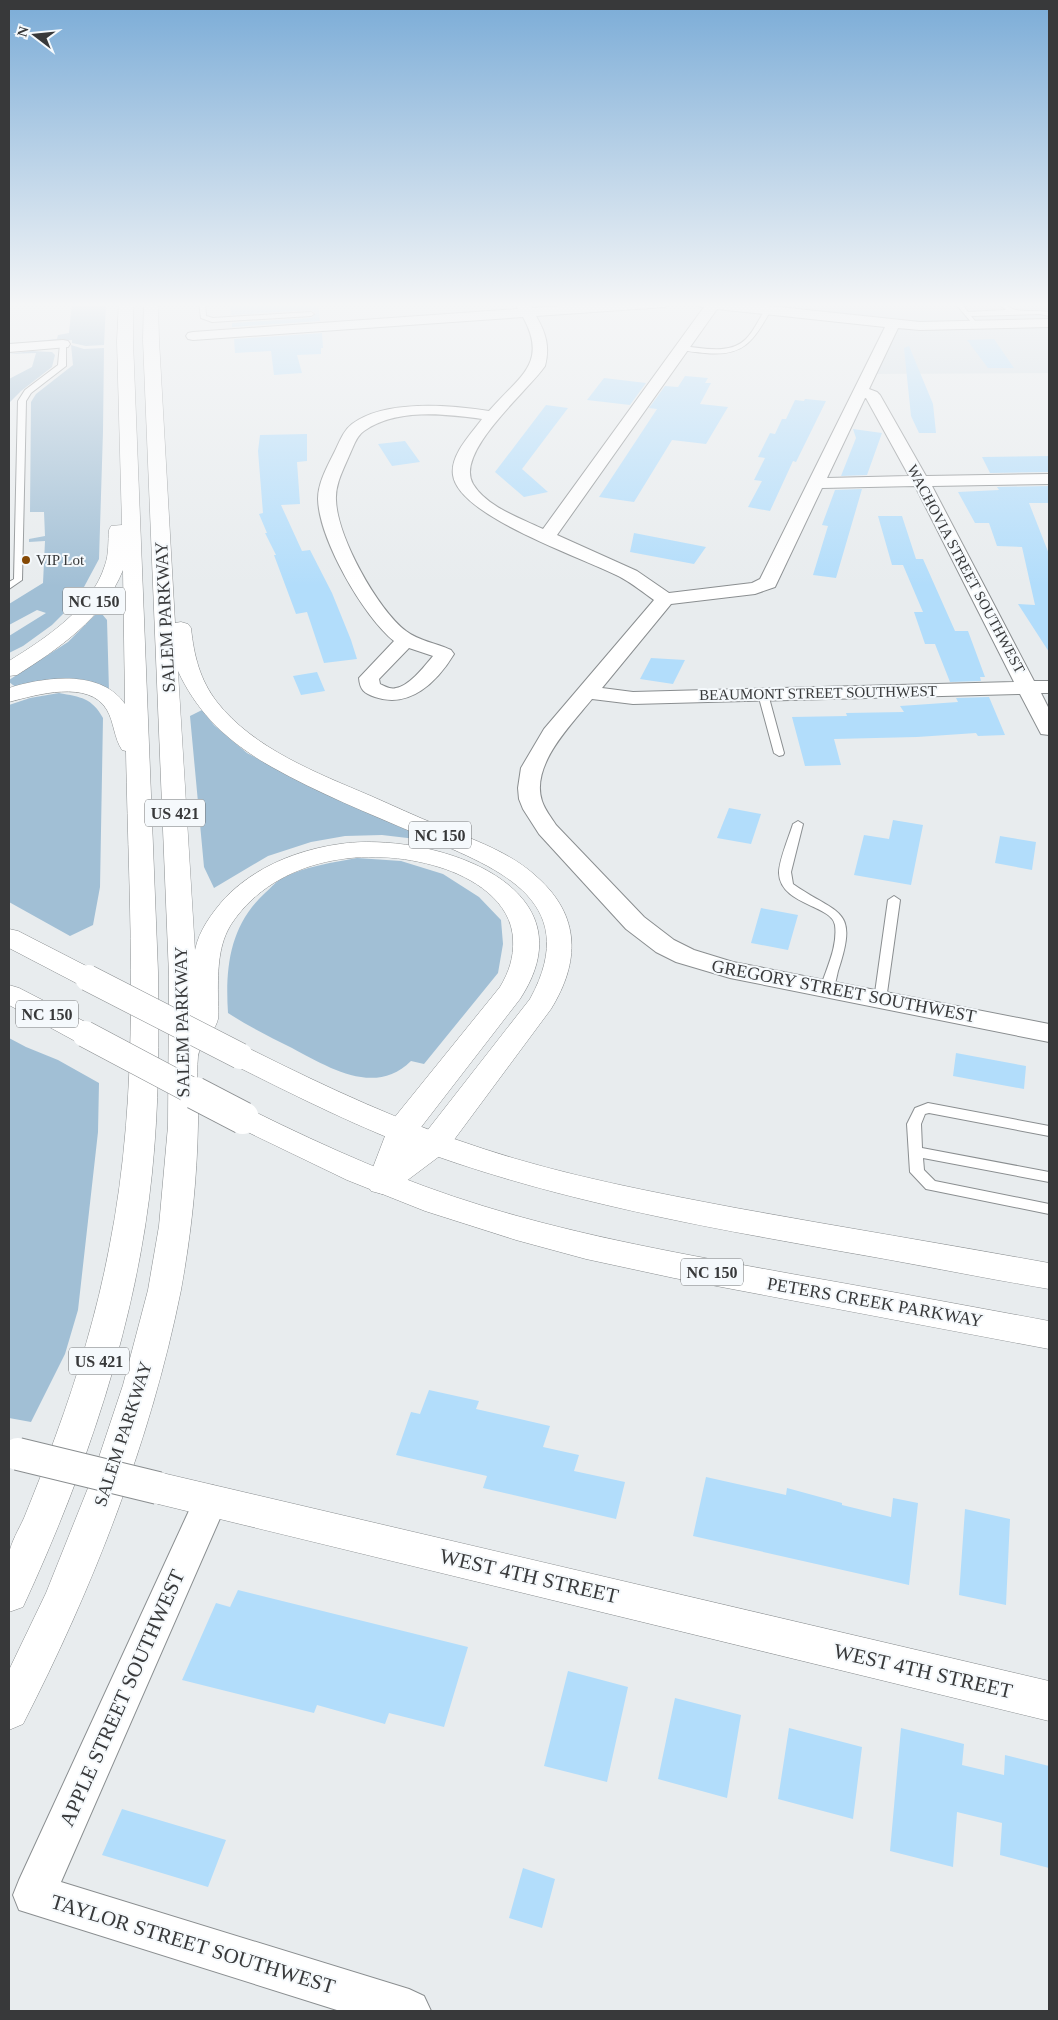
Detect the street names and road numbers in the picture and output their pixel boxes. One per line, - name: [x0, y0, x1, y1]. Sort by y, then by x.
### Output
- street label: WACHOVIA STREET SOUTHWEST: [904, 462, 1028, 676]
- street label: SALEM PARKWAY: [151, 541, 179, 693]
- road number: NC 150: [63, 588, 125, 614]
- street label: BEAUMONT STREET SOUTHWEST: [699, 683, 937, 703]
- road number: US 421: [145, 800, 205, 826]
- road number: NC 150: [409, 822, 471, 848]
- street label: SALEM PARKWAY: [171, 946, 193, 1098]
- street label: GREGORY STREET SOUTHWEST: [710, 956, 978, 1026]
- road number: NC 150: [16, 1001, 78, 1028]
- road number: NC 150: [681, 1258, 743, 1286]
- street label: PETERS CREEK PARKWAY: [766, 1273, 984, 1331]
- road number: US 421: [69, 1348, 129, 1374]
- street label: SALEM PARKWAY: [90, 1359, 156, 1509]
- street label: WEST 4TH STREET: [437, 1544, 621, 1608]
- street label: APPLE STREET SOUTHWEST: [54, 1566, 190, 1830]
- street label: WEST 4TH STREET: [831, 1639, 1015, 1703]
- street label: TAYLOR STREET SOUTHWEST: [48, 1889, 338, 1999]

